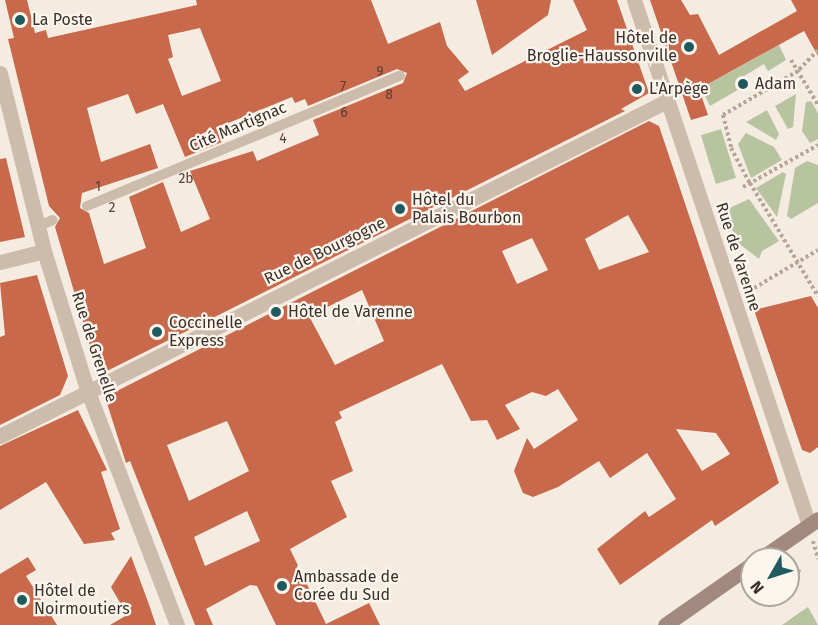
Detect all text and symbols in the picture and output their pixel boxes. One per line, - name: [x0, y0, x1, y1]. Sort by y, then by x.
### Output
- place label: La Poste: [32, 10, 93, 30]
- marker: La Poste: [13, 13, 27, 27]
- place label: Hôtel de Broglie-Haussonville: [527, 28, 677, 66]
- marker: Hôtel de Broglie-Haussonville: [682, 40, 696, 54]
- house number: 9: [376, 64, 384, 80]
- place label: Adam: [755, 74, 796, 94]
- marker: Adam: [736, 77, 750, 91]
- house number: 7: [340, 79, 346, 95]
- place label: L'Arpège: [649, 79, 709, 99]
- marker: L'Arpège: [630, 82, 644, 96]
- house number: 8: [385, 87, 393, 103]
- street label: Cité Martignac: [187, 98, 289, 156]
- house number: 6: [340, 105, 348, 121]
- house number: 4: [279, 131, 287, 147]
- house number: 2b: [178, 171, 194, 187]
- house number: 1: [95, 179, 101, 195]
- place label: Hôtel du Palais Bourbon: [412, 190, 521, 228]
- house number: 2: [109, 200, 115, 216]
- street label: Rue de Varenne: [711, 200, 765, 314]
- marker: Hôtel du Palais Bourbon: [393, 202, 407, 216]
- street label: Rue de Bourgogne: [261, 213, 389, 289]
- street label: Rue de Grenelle: [67, 289, 121, 405]
- place label: Hôtel de Varenne: [288, 302, 413, 322]
- marker: Hôtel de Varenne: [269, 305, 283, 319]
- place label: Coccinelle Express: [169, 313, 243, 351]
- marker: Coccinelle Express: [150, 325, 164, 339]
- north arrow: [740, 547, 800, 607]
- place label: Ambassade de Corée du Sud: [294, 567, 399, 605]
- text: N: [746, 577, 768, 597]
- marker: Ambassade de Corée du Sud: [275, 579, 289, 593]
- place label: Hôtel de Noirmoutiers: [34, 581, 130, 619]
- marker: Hôtel de Noirmoutiers: [15, 593, 29, 607]

